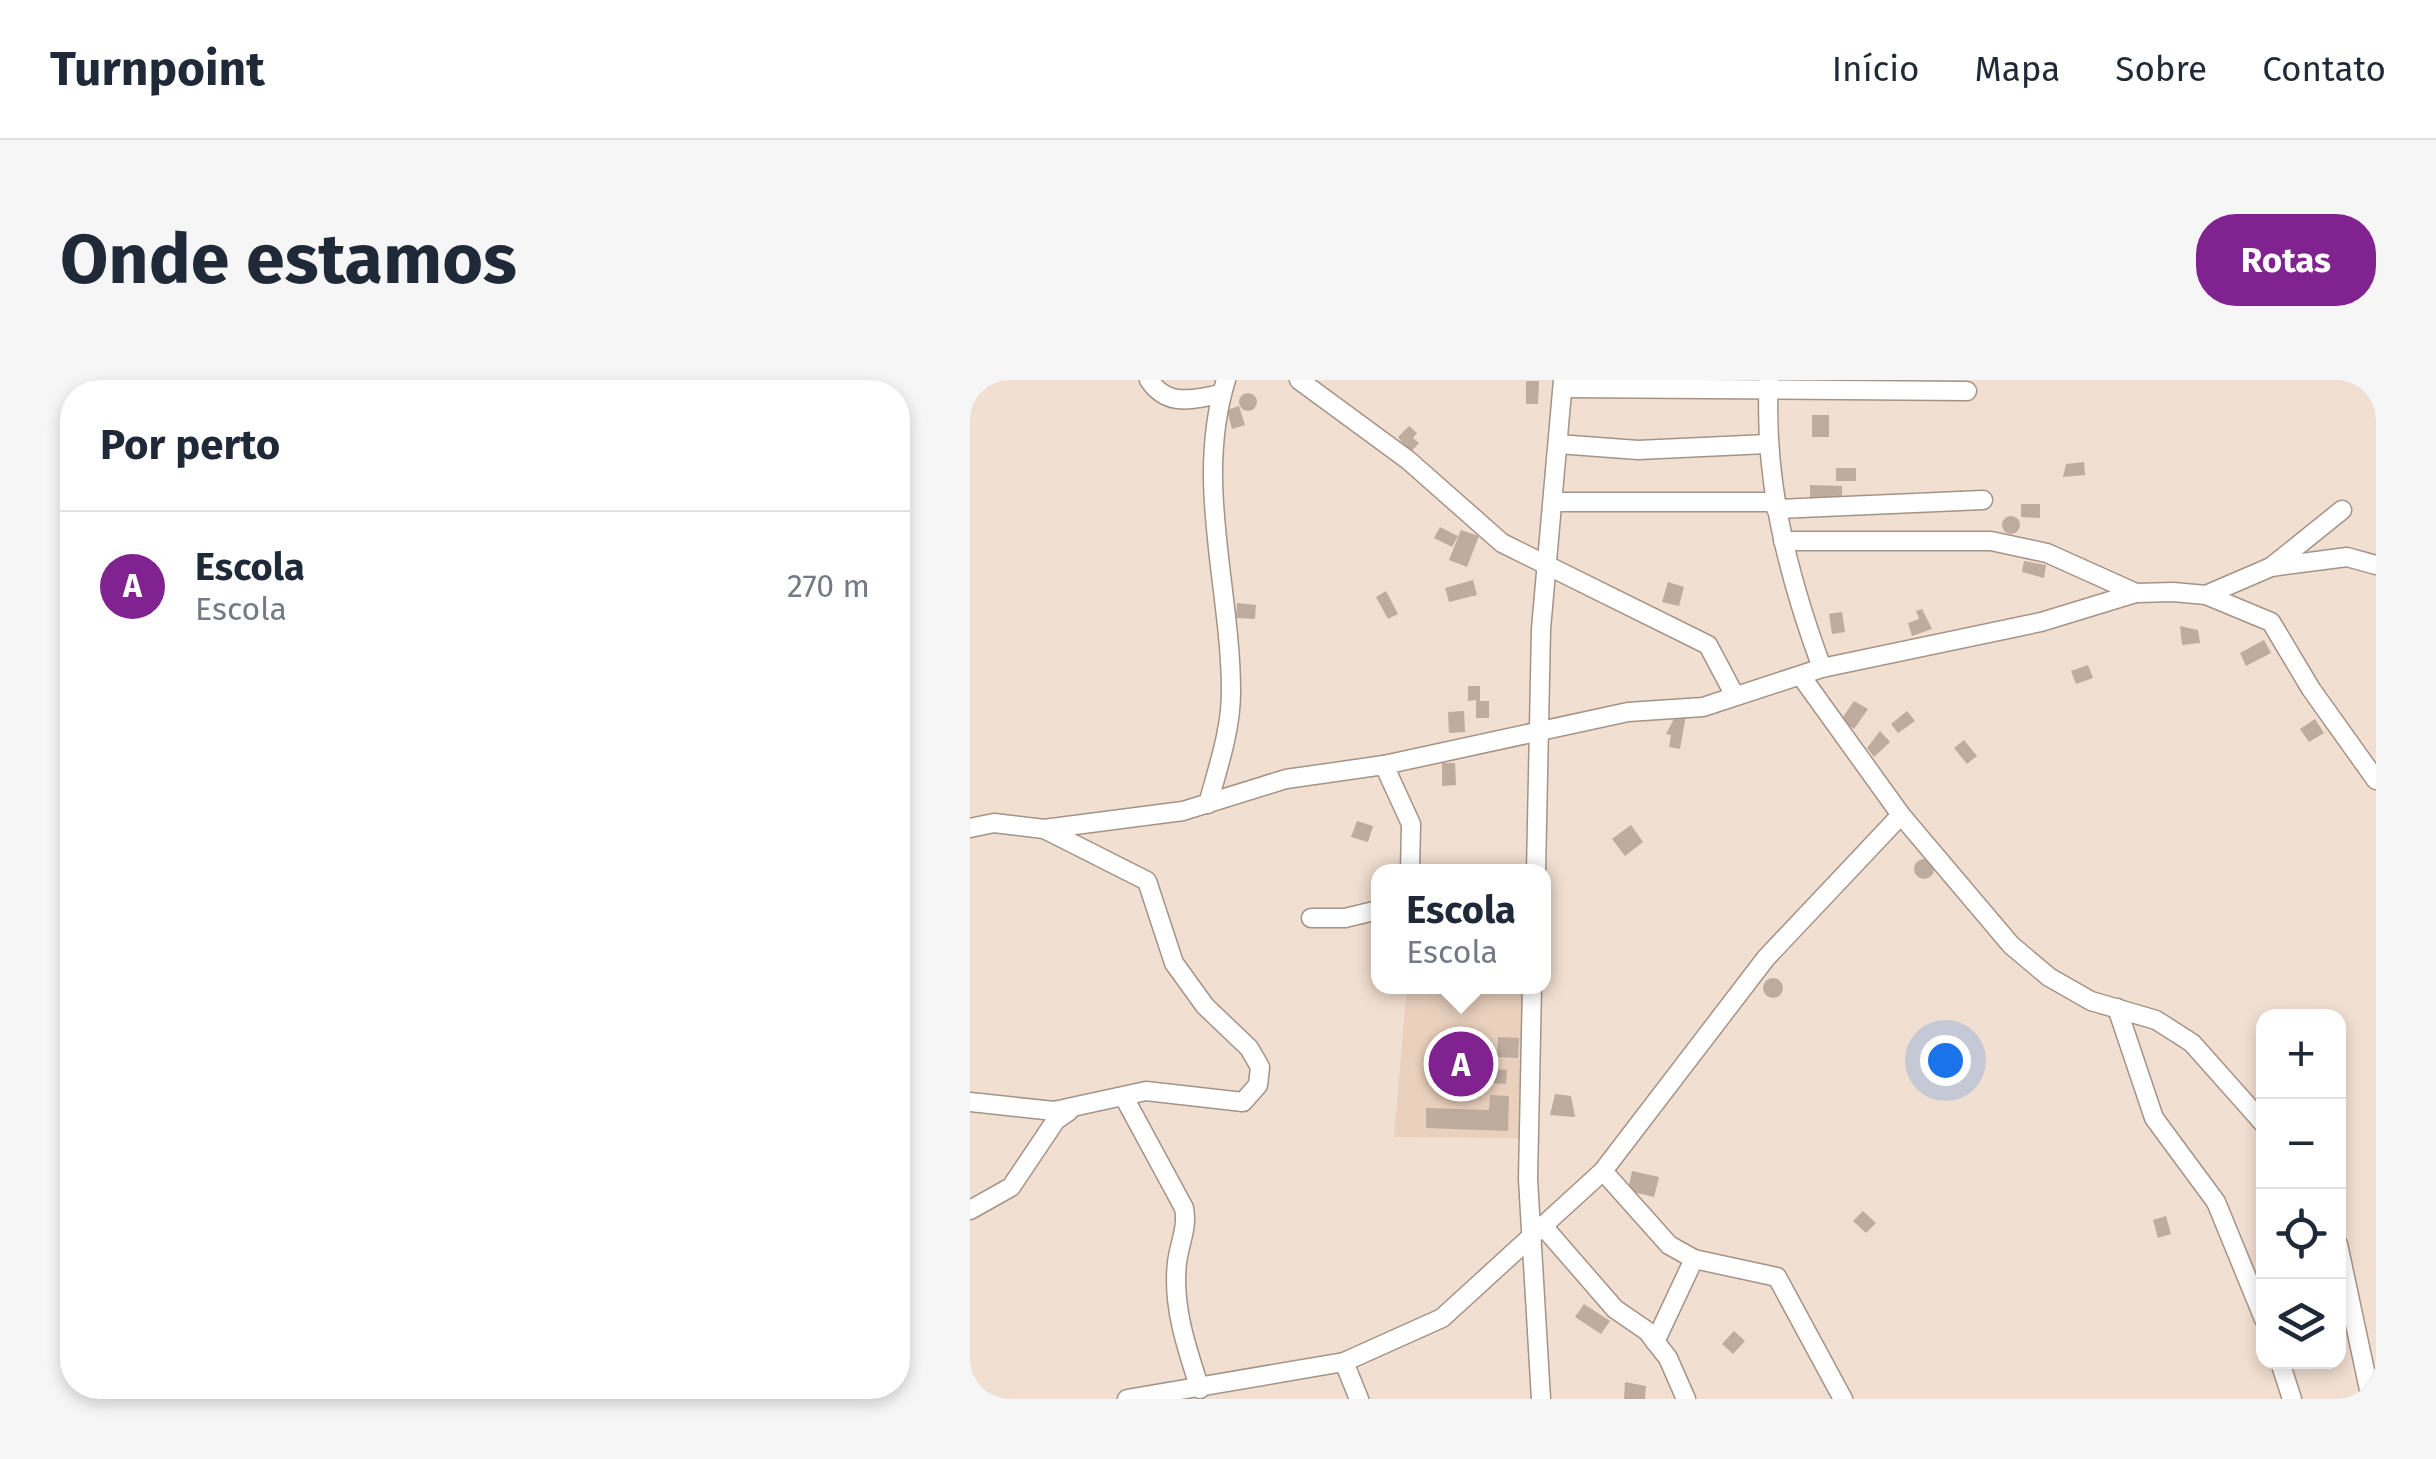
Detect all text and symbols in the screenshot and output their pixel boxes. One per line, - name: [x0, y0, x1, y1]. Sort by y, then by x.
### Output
- text: Turnpoint: [50, 40, 265, 98]
- text: Início: [1832, 48, 1920, 90]
- text: Mapa: [1975, 48, 2060, 90]
- text: Sobre: [2115, 48, 2207, 90]
- text: Contato: [2262, 48, 2386, 90]
- button: Rotas: [2196, 214, 2376, 306]
- text: Onde estamos: [60, 218, 517, 302]
- text: Por perto: [100, 420, 280, 470]
- text: Escola: [195, 544, 305, 590]
- text: A: [123, 567, 142, 605]
- text: 270 m: [787, 567, 870, 605]
- text: Escola: [195, 590, 287, 628]
- popup: [1371, 864, 1551, 994]
- text: Escola: [1406, 887, 1516, 933]
- text: Escola: [1406, 933, 1498, 971]
- map controls: [2256, 1009, 2346, 1369]
- button: +: [2256, 1009, 2346, 1099]
- pin: A: [1428, 1026, 1494, 1102]
- your location: [1920, 1035, 1971, 1086]
- button: −: [2256, 1099, 2346, 1189]
- button: locate: [2256, 1189, 2346, 1279]
- button: layers: [2256, 1279, 2346, 1369]

